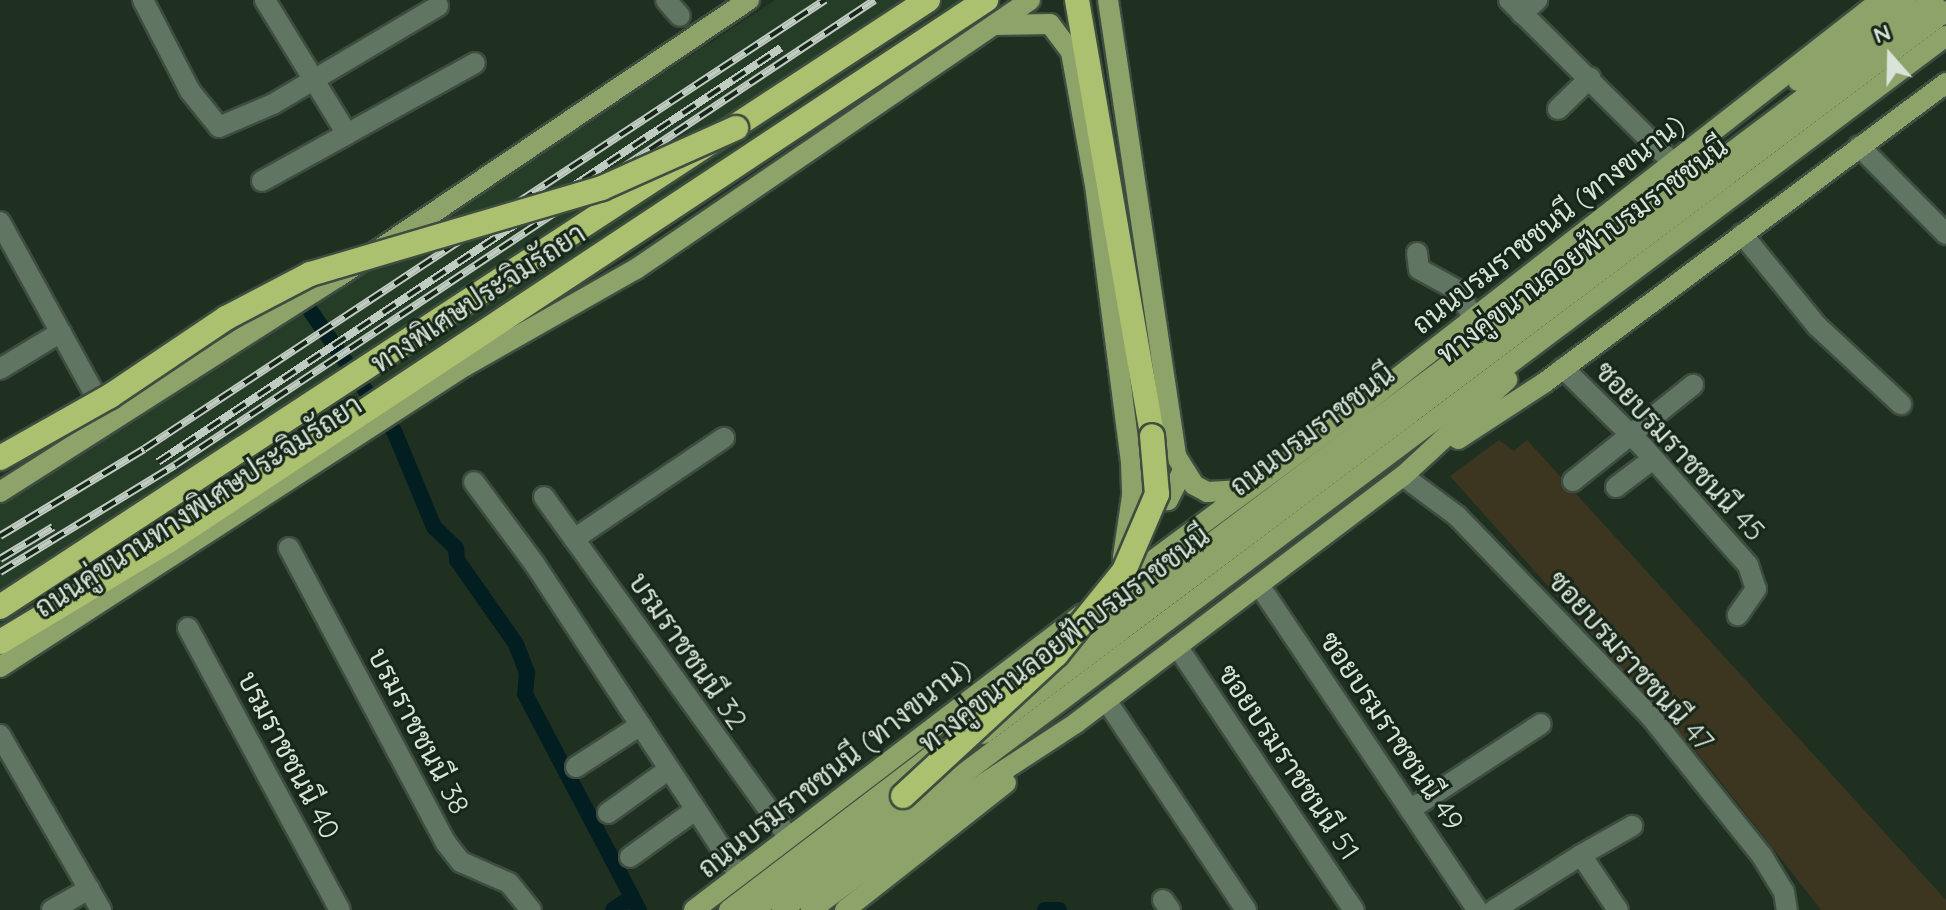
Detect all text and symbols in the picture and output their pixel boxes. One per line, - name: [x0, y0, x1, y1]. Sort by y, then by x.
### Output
- north arrow: [1850, 16, 1930, 96]
- text: N: [1869, 18, 1894, 49]
- street label: ถนนบรมราชชนนี (ทางขนาน): [1405, 107, 1691, 341]
- street label: ทางคู่ขนานลอยฟ้าบรมราชชนนี: [1430, 130, 1734, 370]
- street label: ทางพิเศษประจิมรัถยา: [365, 216, 591, 380]
- street label: ซอยบรมราชชนนี 45: [1588, 354, 1772, 548]
- street label: ถนนบรมราชชนนี: [1223, 357, 1401, 503]
- street label: ถนนคู่ขนานทางพิเศษประจิมรัถยา: [28, 388, 368, 624]
- street label: ทางคู่ขนานลอยฟ้าบรมราชชนนี: [912, 519, 1216, 759]
- street label: ซอยบรมราชชนนี 47: [1541, 564, 1721, 758]
- street label: บรมราชชนนี 32: [622, 566, 754, 736]
- street label: ซอยบรมราชชนนี 49: [1313, 625, 1471, 837]
- street label: บรมราชชนนี 38: [361, 642, 477, 820]
- street label: ถนนบรมราชชนนี (ทางขนาน): [691, 651, 977, 885]
- street label: ซอยบรมราชชนนี 51: [1211, 658, 1367, 866]
- street label: บรมราชชนนี 40: [231, 666, 347, 844]

